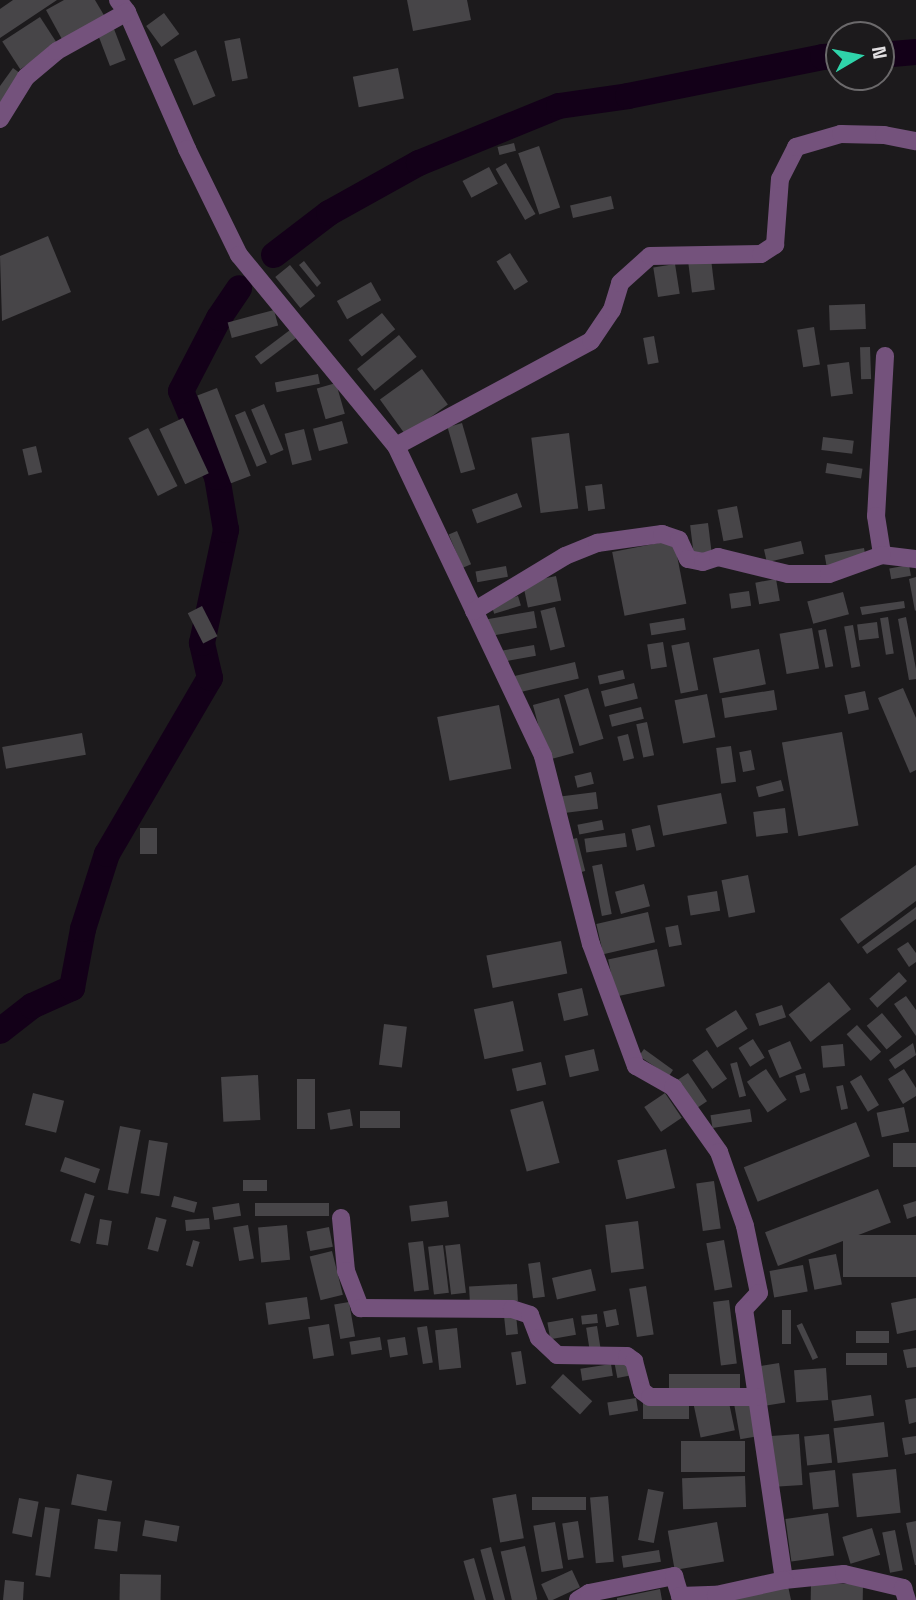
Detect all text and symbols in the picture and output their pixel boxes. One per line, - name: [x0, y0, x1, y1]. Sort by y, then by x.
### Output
- north arrow: [825, 21, 895, 91]
- text: N: [866, 44, 893, 61]

